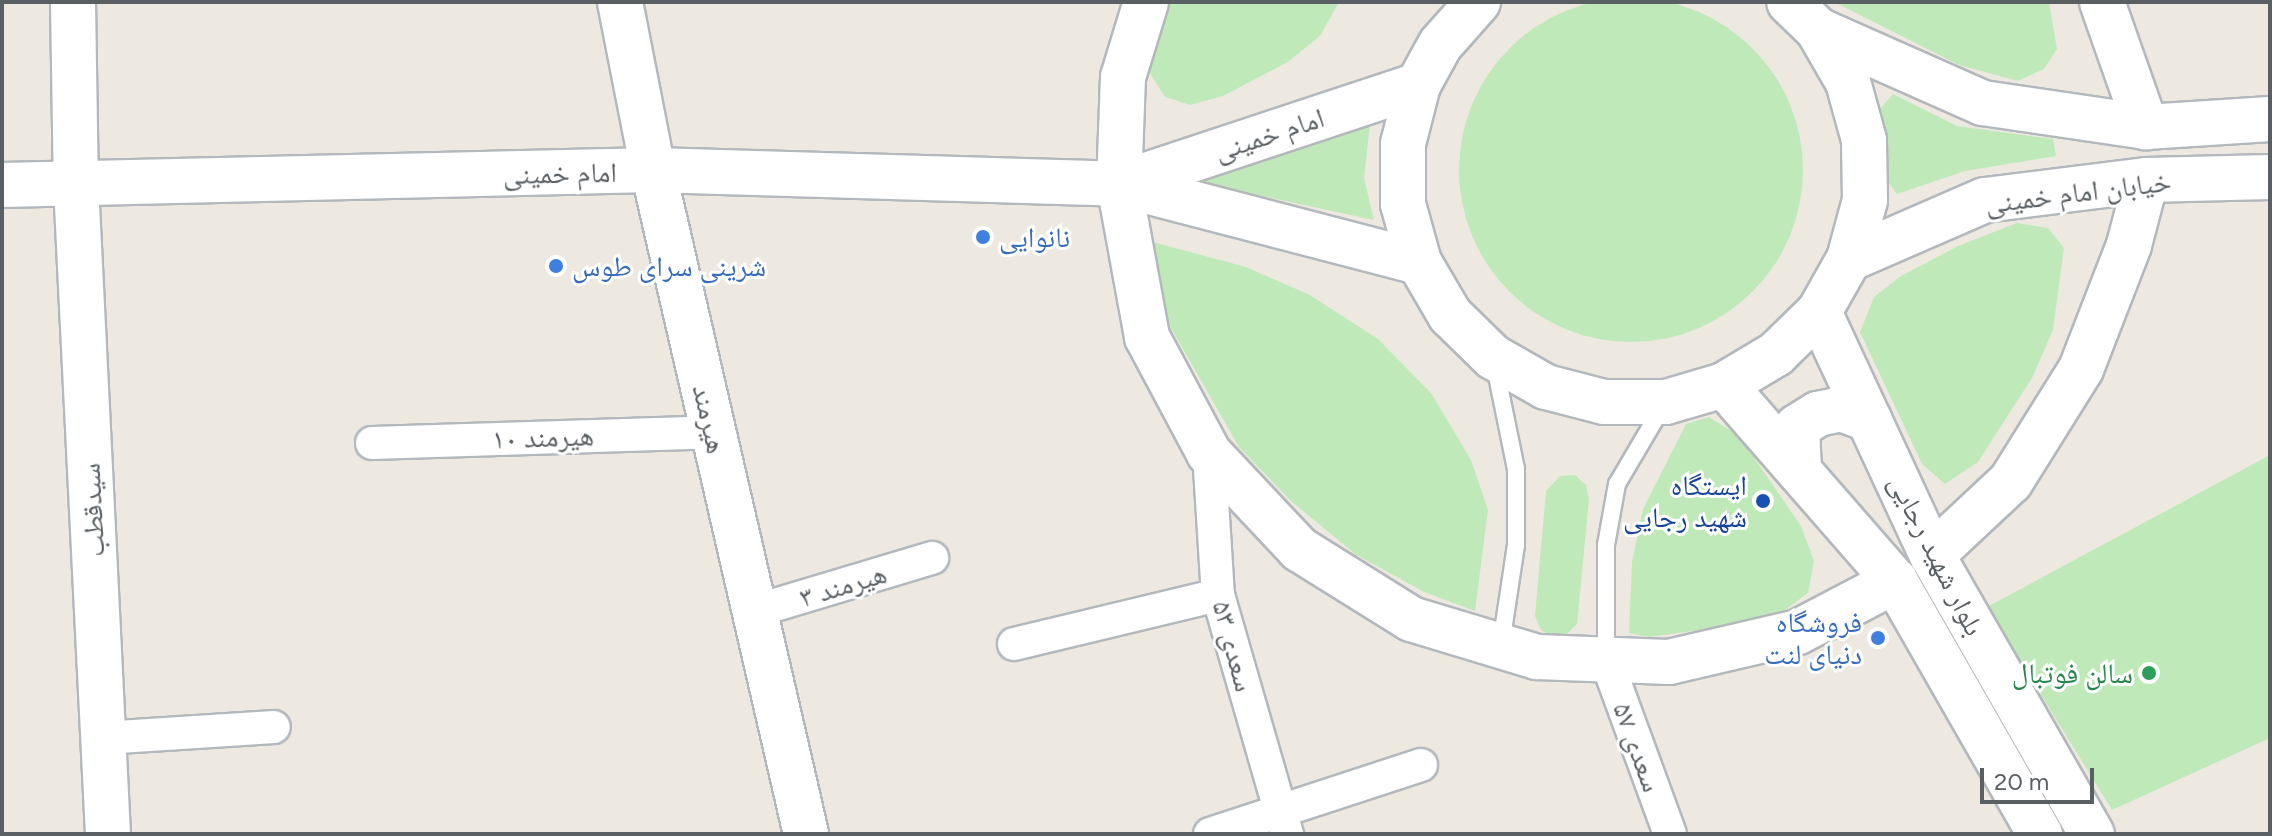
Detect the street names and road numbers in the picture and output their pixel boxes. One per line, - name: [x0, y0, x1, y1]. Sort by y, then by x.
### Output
- street label: امام خمینی: [1210, 100, 1328, 168]
- street label: امام خمینی: [503, 155, 617, 191]
- street label: خیابان امام خمینی: [1983, 164, 2173, 220]
- street label: هیرمند: [686, 381, 734, 457]
- street label: هیرمند ۱۰: [491, 418, 595, 456]
- street label: سیدقطب: [73, 462, 111, 558]
- street label: بلوار شهید رجایی: [1882, 469, 1992, 641]
- street label: هیرمند ۳: [795, 556, 891, 614]
- street label: سعدی ۵۳: [1206, 597, 1262, 695]
- street label: سعدی ۵۷: [1606, 698, 1670, 796]

